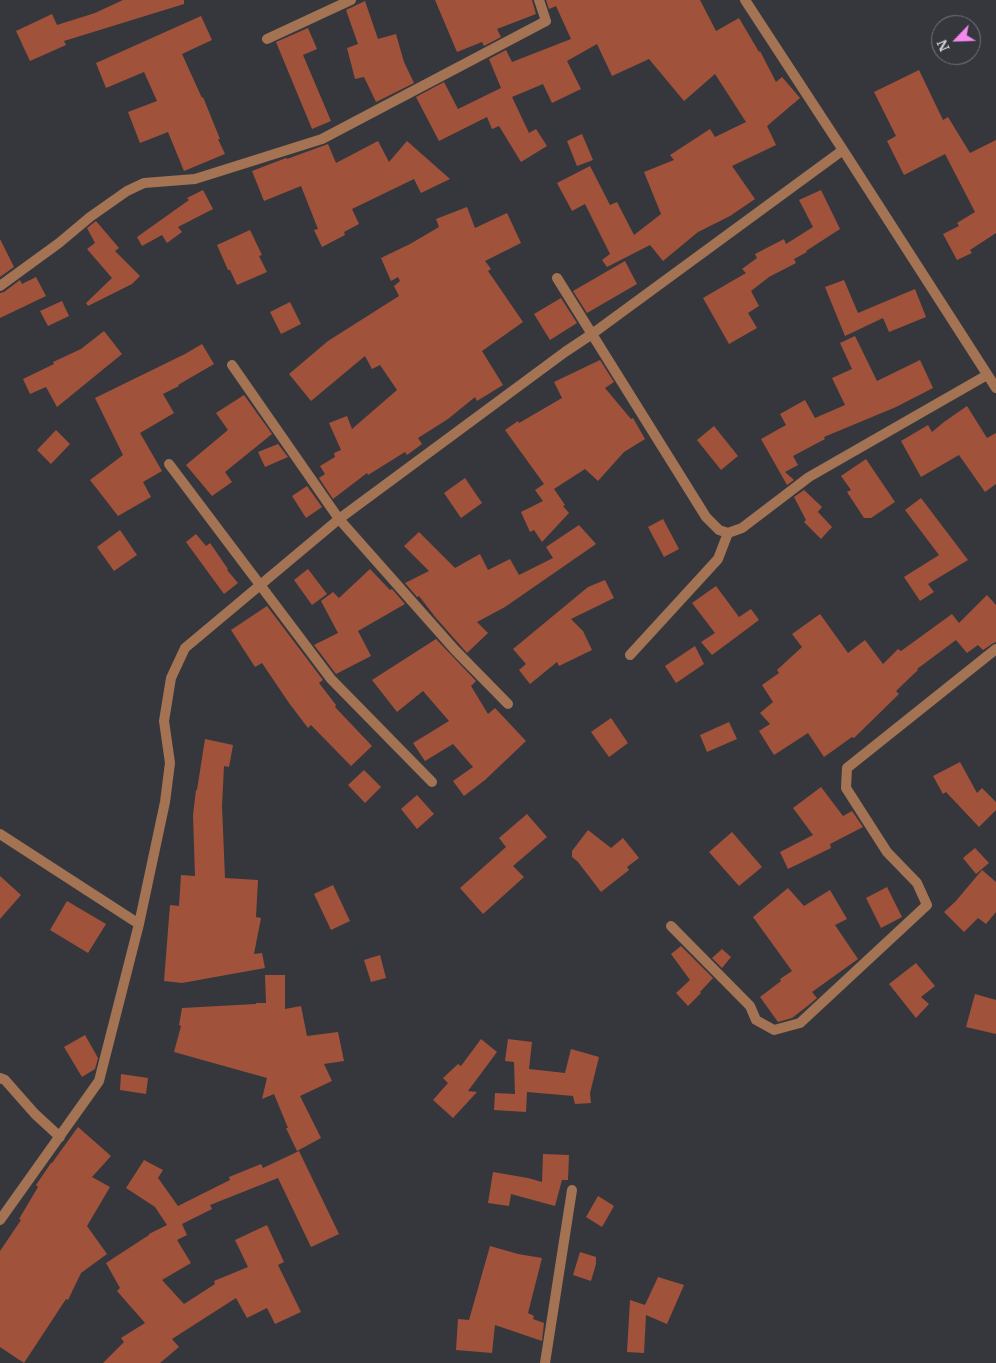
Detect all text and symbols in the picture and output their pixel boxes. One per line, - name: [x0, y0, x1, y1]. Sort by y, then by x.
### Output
- north arrow: [931, 15, 981, 65]
- text: N: [933, 37, 954, 54]

